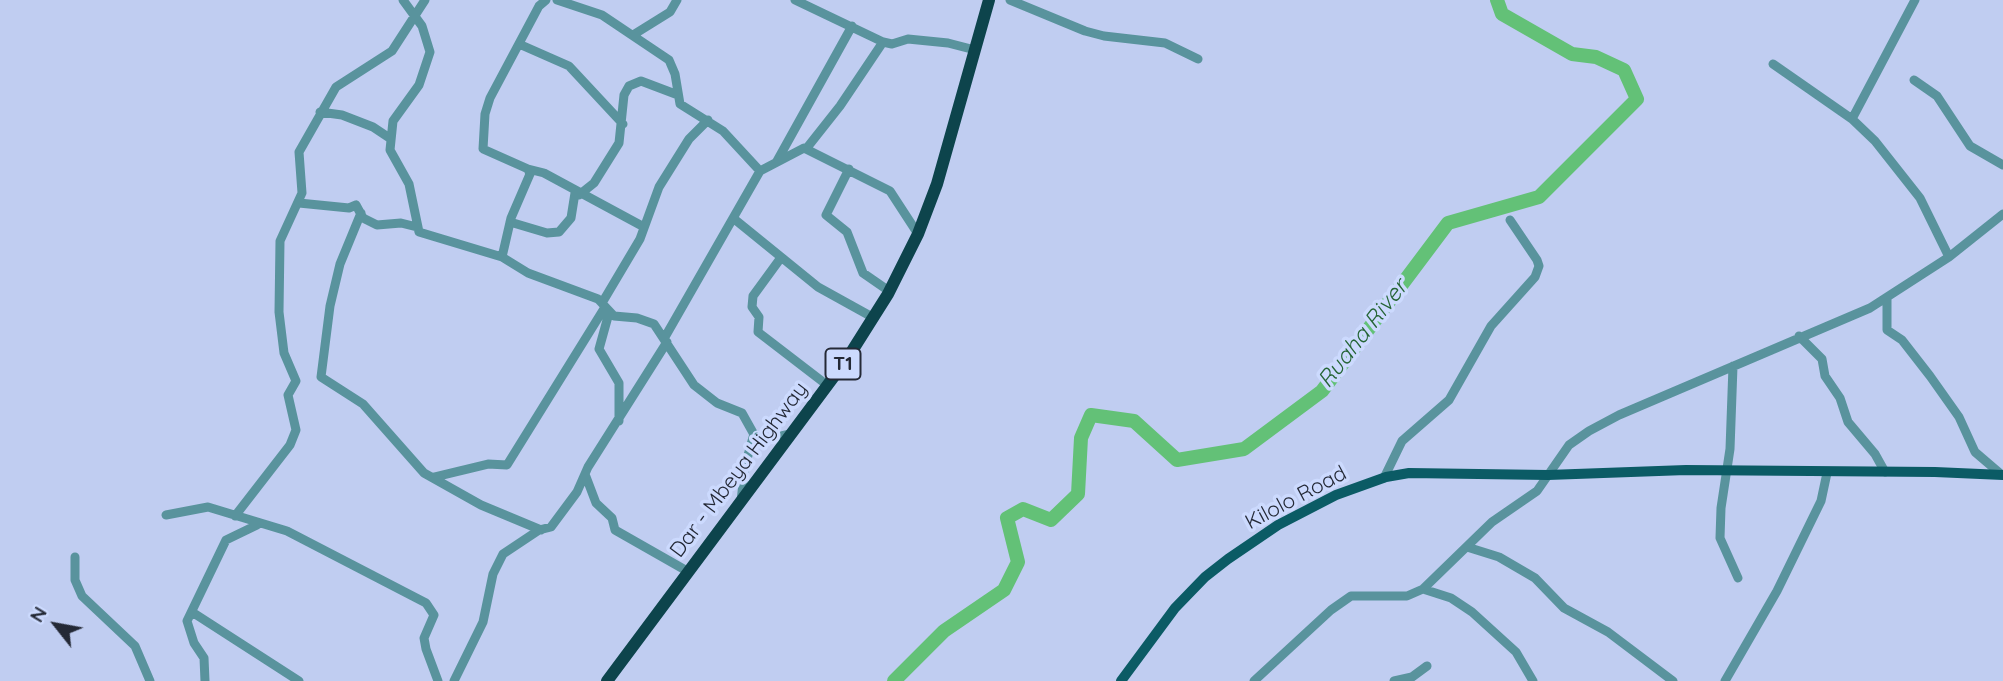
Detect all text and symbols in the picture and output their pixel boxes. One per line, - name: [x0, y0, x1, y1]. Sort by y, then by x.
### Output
- water label: Ruaha River: [1312, 274, 1414, 394]
- road number: T1: [826, 348, 860, 380]
- street label: Dar - Mbeya Highway: [665, 377, 813, 563]
- street label: Kilolo Road: [1241, 461, 1351, 535]
- north arrow: [21, 590, 91, 660]
- text: N: [24, 602, 52, 626]

